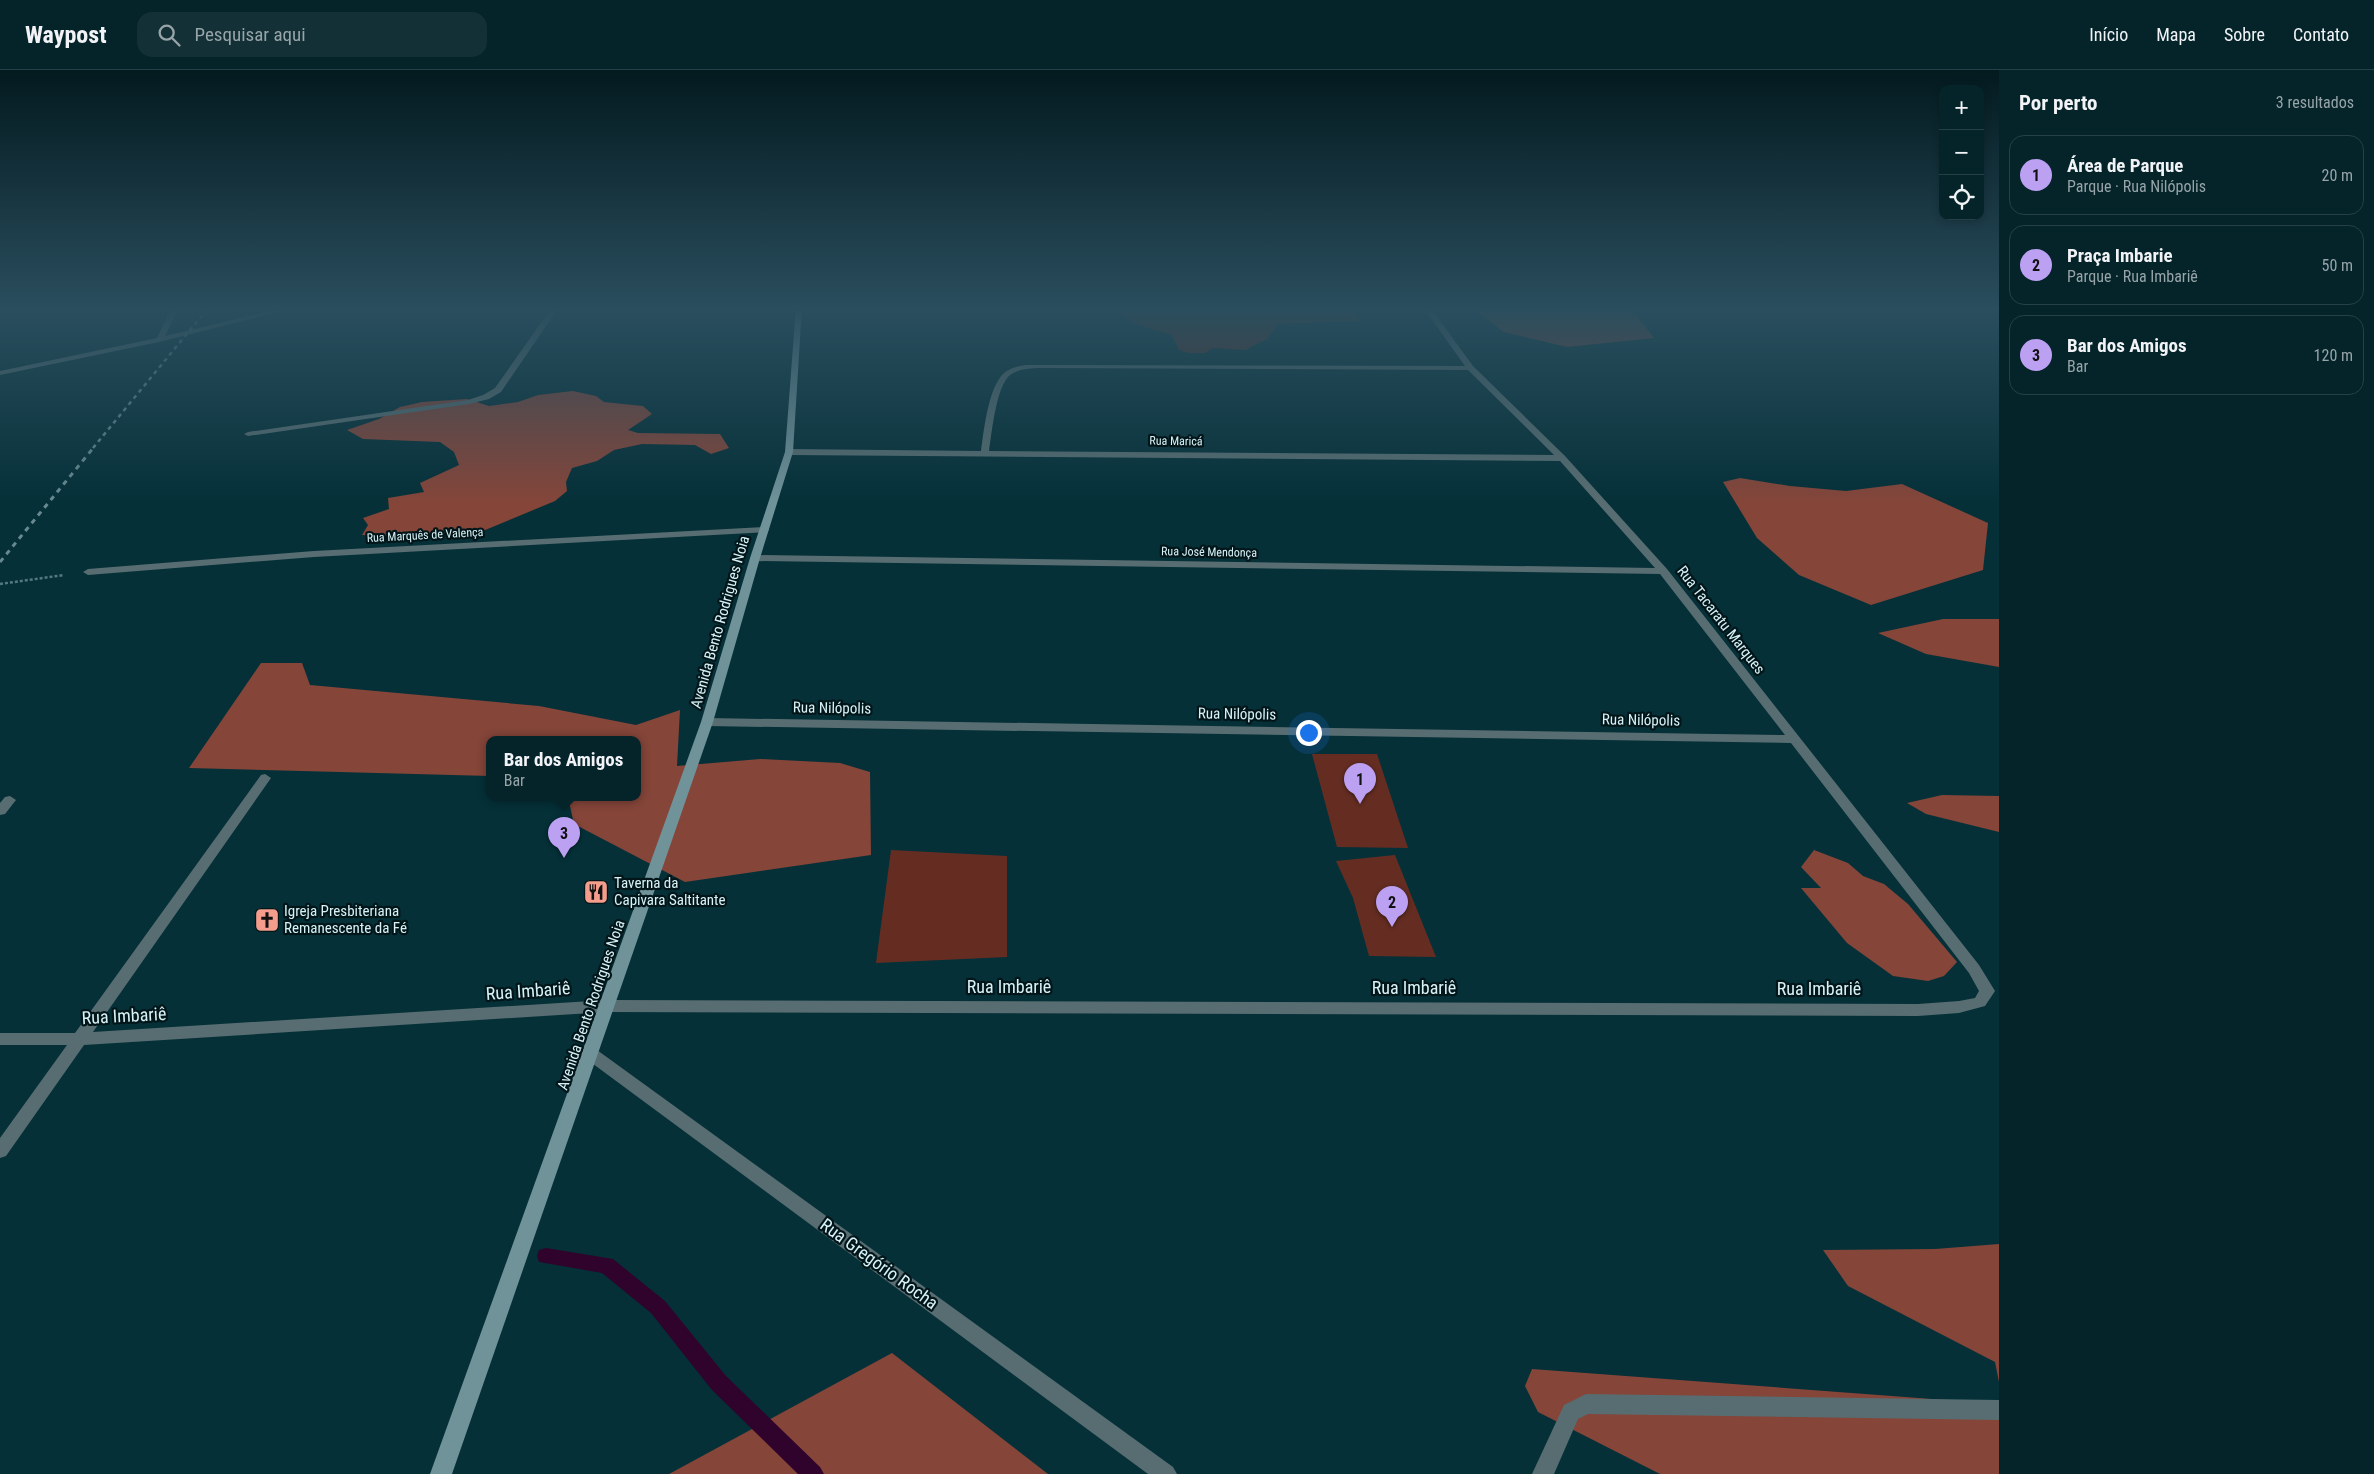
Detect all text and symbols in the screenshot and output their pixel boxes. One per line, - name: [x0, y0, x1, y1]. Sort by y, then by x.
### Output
- search box: [137, 12, 487, 57]
- text: Waypost: [25, 21, 107, 49]
- icon: search: [155, 21, 183, 49]
- text: Pesquisar aqui: [195, 23, 306, 46]
- text: Início: [2089, 24, 2128, 45]
- text: Mapa: [2156, 24, 2196, 45]
- text: Sobre: [2224, 24, 2265, 45]
- text: Contato: [2293, 24, 2349, 45]
- map controls: [1939, 85, 1984, 220]
- button: +: [1939, 85, 1984, 130]
- text: Por perto: [2019, 91, 2098, 115]
- text: 3 resultados: [2276, 93, 2354, 112]
- button: −: [1939, 130, 1984, 175]
- text: Área de Parque: [2067, 154, 2183, 177]
- text: 1: [2032, 166, 2040, 185]
- text: 20 m: [2321, 166, 2353, 185]
- button: locate: [1939, 175, 1984, 220]
- text: Parque · Rua Nilópolis: [2067, 177, 2206, 196]
- text: Praça Imbarie: [2067, 244, 2173, 267]
- text: 2: [2032, 256, 2040, 275]
- text: 50 m: [2321, 256, 2353, 275]
- text: Parque · Rua Imbariê: [2067, 267, 2198, 286]
- text: Bar dos Amigos: [2067, 334, 2187, 357]
- text: 3: [2032, 346, 2040, 365]
- text: 120 m: [2314, 346, 2353, 365]
- text: Bar: [2067, 357, 2088, 376]
- street label: Rua Maricá: [1149, 434, 1203, 448]
- street label: Rua Marquês de Valença: [366, 525, 484, 545]
- street label: Avenida Bento Rodrigues Noia: [687, 534, 753, 710]
- street label: Rua José Mendonça: [1161, 544, 1257, 560]
- street label: Rua Tacaratu Marques: [1673, 562, 1769, 678]
- street label: Rua Nilópolis: [793, 698, 871, 718]
- street label: Rua Nilópolis: [1198, 704, 1276, 724]
- street label: Rua Nilópolis: [1602, 710, 1680, 730]
- your location: [1296, 720, 1322, 746]
- popup: [486, 736, 641, 801]
- text: Bar dos Amigos: [504, 748, 623, 771]
- pin: 1: [1344, 763, 1376, 804]
- text: Bar: [504, 771, 525, 790]
- pin: 3: [548, 817, 580, 858]
- place label: Taverna da Capivara Saltitante: [614, 874, 726, 909]
- restaurant icon: Taverna da Capivara Saltitante: [583, 879, 609, 905]
- pin: 2: [1376, 886, 1408, 927]
- place label: Igreja Presbiteriana Remanescente da Fé: [284, 902, 407, 937]
- church icon: Igreja Presbiteriana Remanescente da Fé: [254, 907, 280, 933]
- street label: Avenida Bento Rodrigues Noia: [553, 918, 629, 1092]
- street label: Rua Imbariê: [967, 976, 1051, 997]
- street label: Rua Imbariê: [485, 977, 571, 1004]
- street label: Rua Imbariê: [1372, 977, 1456, 998]
- street label: Rua Imbariê: [1777, 978, 1861, 999]
- street label: Rua Imbariê: [81, 1003, 167, 1028]
- street label: Rua Gregório Rocha: [816, 1214, 942, 1313]

